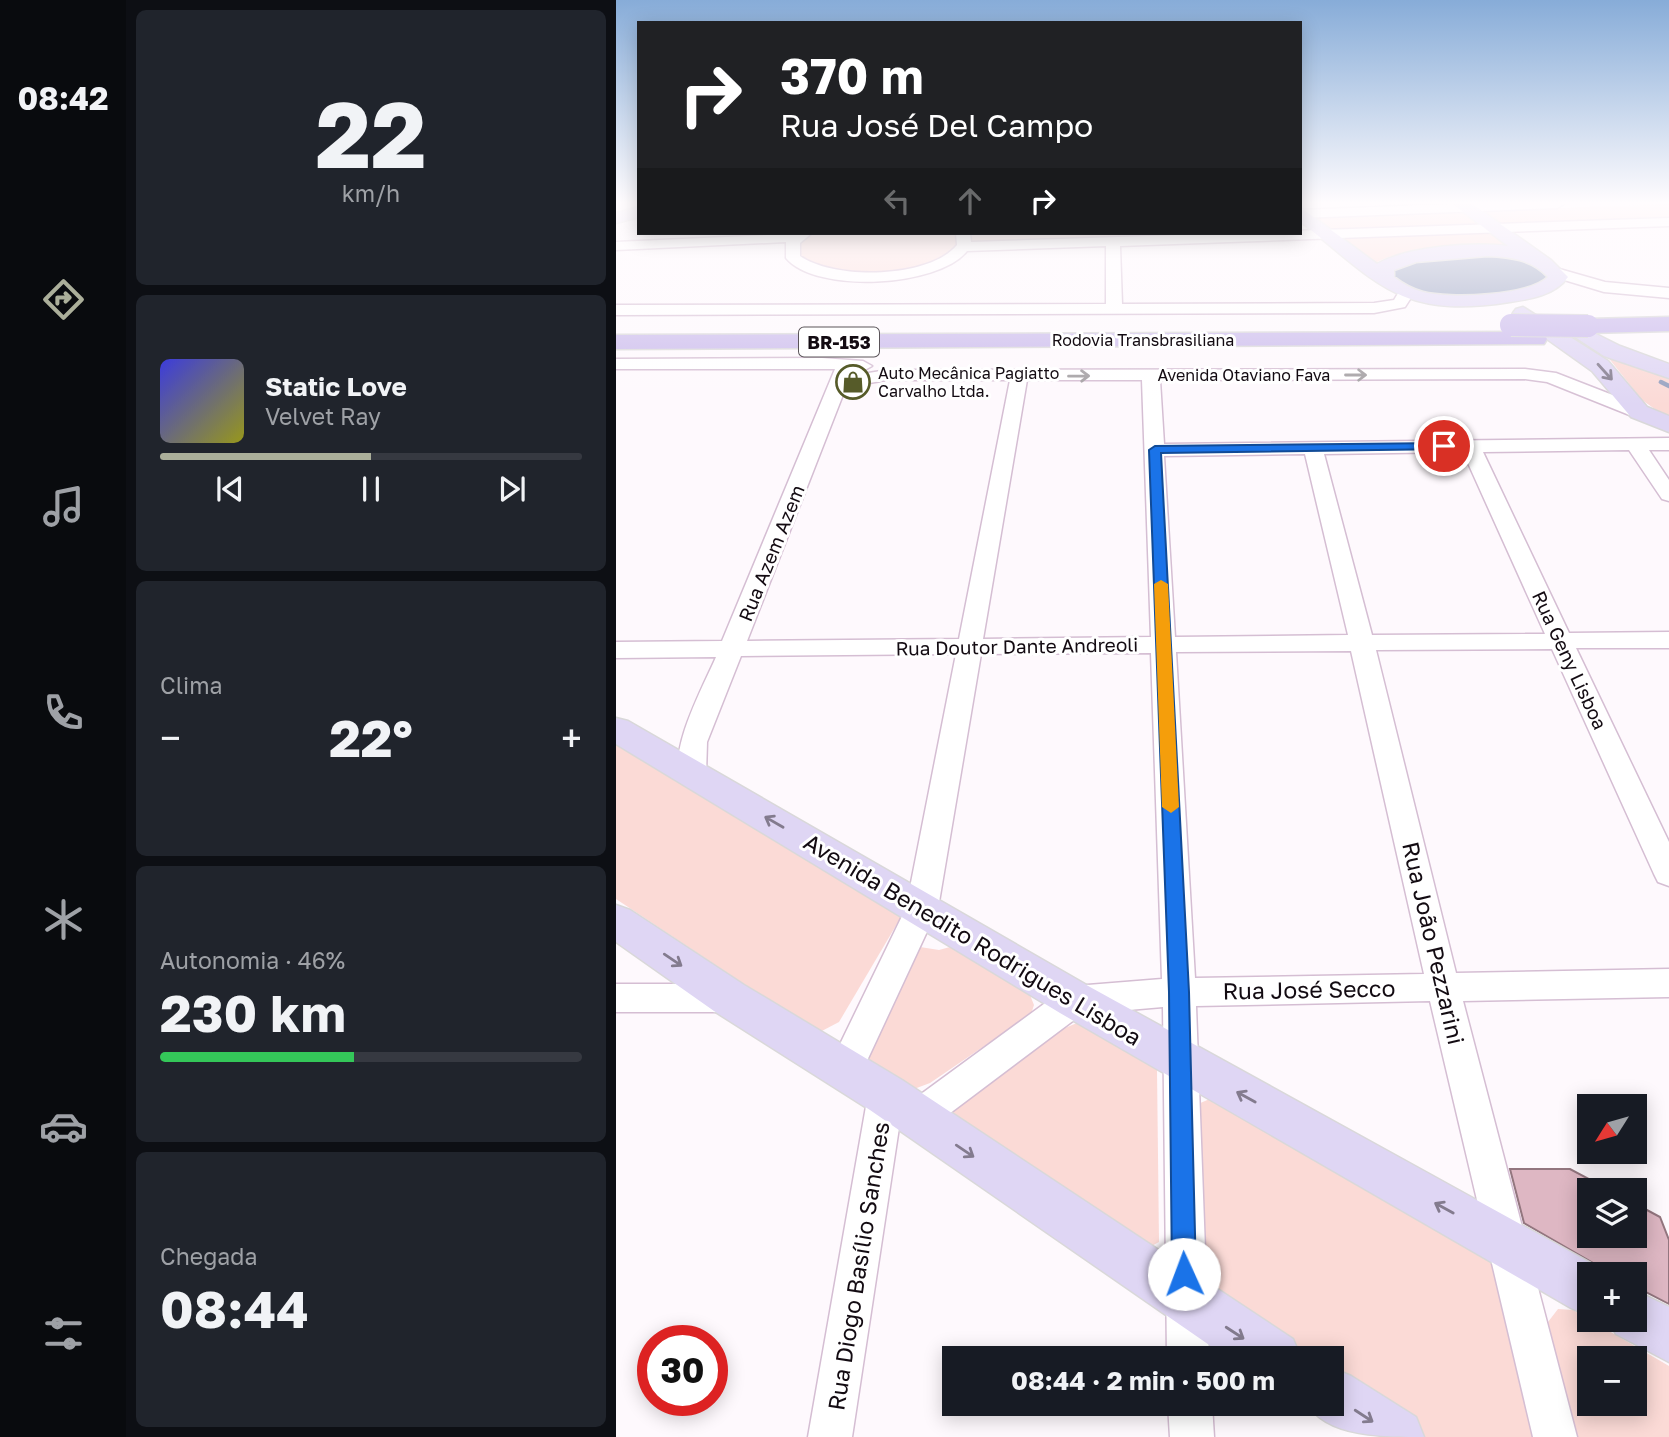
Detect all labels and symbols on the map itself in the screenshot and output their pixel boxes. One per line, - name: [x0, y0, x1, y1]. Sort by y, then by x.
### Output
- road number: BR-153: [799, 328, 879, 356]
- street label: Rodovia Transbrasiliana: [1052, 330, 1234, 350]
- shop icon: Auto Mecânica Pagiatto Carvalho Ltda.: [834, 363, 872, 401]
- place label: Auto Mecânica Pagiatto Carvalho Ltda.: [878, 363, 1059, 401]
- one-way arrow: [1597, 363, 1613, 381]
- street label: Avenida Otaviano Fava: [1158, 365, 1330, 385]
- one-way arrow: [1344, 368, 1367, 382]
- one-way arrow: [1068, 369, 1091, 383]
- pin: [1414, 416, 1474, 476]
- street label: Rua Azem Azem: [733, 481, 809, 625]
- street label: Rua Geny Lisboa: [1528, 587, 1612, 733]
- street label: Rua Doutor Dante Andreoli: [895, 632, 1139, 660]
- one-way arrow: [765, 815, 785, 829]
- street label: Avenida Benedito Rodrigues Lisboa: [799, 827, 1147, 1051]
- street label: Rua João Pezzarini: [1397, 839, 1471, 1047]
- one-way arrow: [662, 953, 682, 967]
- street label: Rua José Secco: [1222, 973, 1396, 1005]
- one-way arrow: [1236, 1090, 1256, 1104]
- north arrow: [1577, 1094, 1647, 1164]
- street label: Rua Diogo Basílio Sanches: [821, 1120, 895, 1412]
- one-way arrow: [955, 1144, 974, 1158]
- one-way arrow: [1435, 1201, 1455, 1215]
- position arrow: [1147, 1237, 1221, 1311]
- speed limit sign: 30: [637, 1325, 728, 1416]
- one-way arrow: [1225, 1326, 1244, 1340]
- one-way arrow: [1354, 1409, 1373, 1423]

